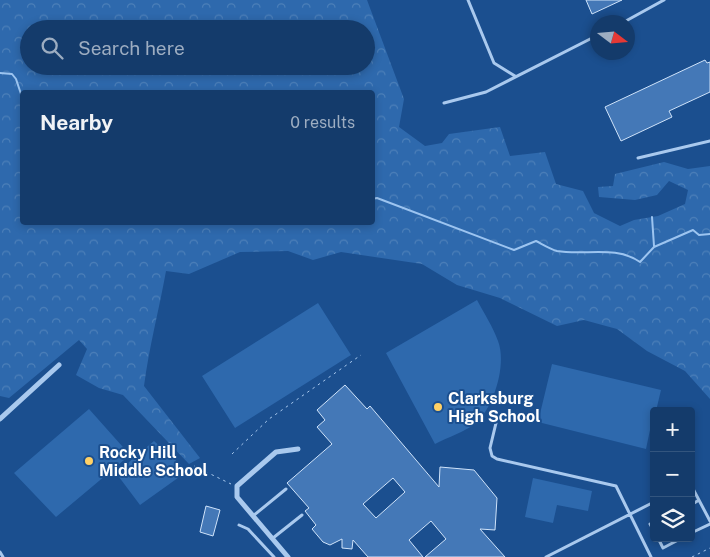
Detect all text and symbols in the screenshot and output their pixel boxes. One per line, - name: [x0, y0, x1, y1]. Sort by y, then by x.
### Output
- north arrow: [590, 15, 635, 60]
- search box: [20, 20, 375, 75]
- icon: search: [38, 34, 66, 62]
- text: Search here: [78, 37, 185, 59]
- text: Nearby: [40, 110, 113, 135]
- text: 0 results: [290, 113, 355, 132]
- place label: Clarksburg High School: [448, 389, 541, 426]
- marker: Clarksburg High School: [432, 401, 444, 413]
- map controls: [650, 407, 695, 542]
- button: +: [650, 407, 695, 452]
- place label: Rocky Hill Middle School: [99, 443, 208, 480]
- button: −: [650, 452, 695, 497]
- marker: Rocky Hill Middle School: [83, 455, 95, 467]
- button: layers: [650, 497, 695, 542]

